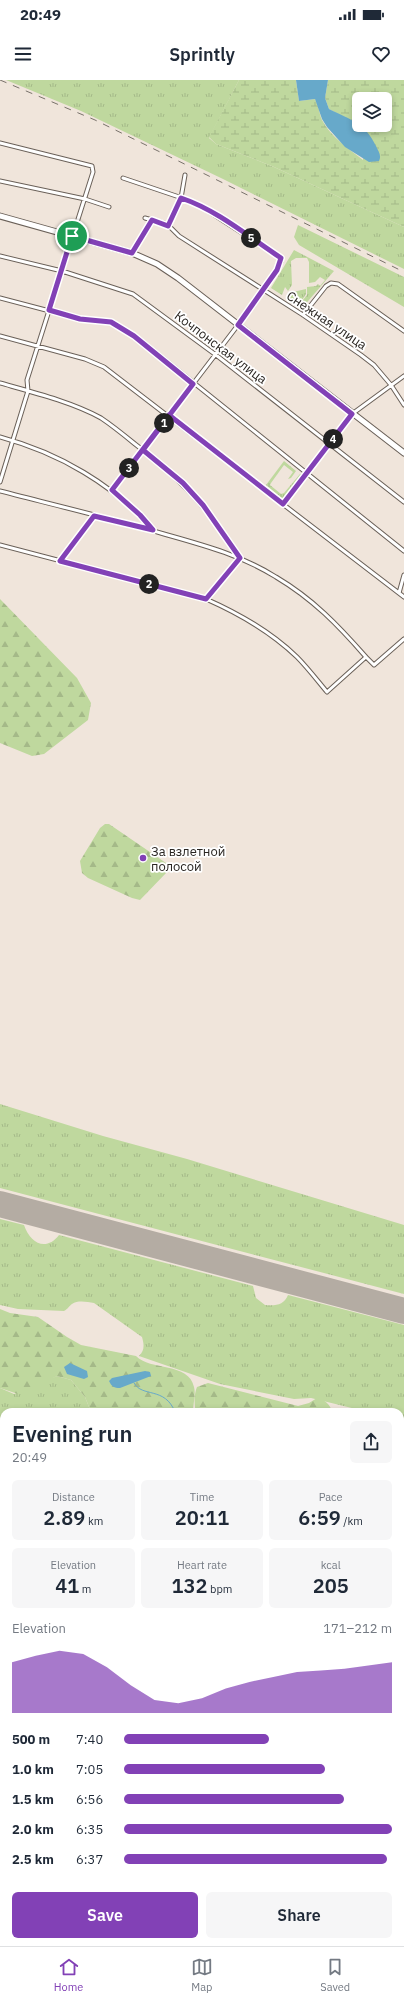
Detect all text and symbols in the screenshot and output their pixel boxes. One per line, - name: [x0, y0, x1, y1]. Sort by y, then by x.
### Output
- text: 20:49: [20, 5, 61, 24]
- icon: menu: [12, 43, 34, 65]
- text: Sprintly: [169, 43, 235, 66]
- icon: heart: [370, 43, 392, 65]
- map controls: [352, 92, 392, 132]
- button: layers: [352, 92, 392, 132]
- pin: [55, 219, 89, 253]
- icon: arrive: [61, 225, 83, 247]
- pin: 5: [241, 228, 261, 248]
- text: 5: [248, 231, 254, 245]
- street label: Снежная улица: [283, 287, 370, 354]
- street label: Кочпонская улица: [171, 307, 270, 388]
- pin: 1: [154, 413, 174, 433]
- text: 1: [161, 416, 167, 430]
- pin: 4: [323, 429, 343, 449]
- text: 4: [330, 432, 336, 446]
- pin: 3: [119, 458, 139, 478]
- text: 3: [126, 461, 132, 475]
- pin: 2: [139, 574, 159, 594]
- text: 2: [146, 577, 152, 591]
- place label: За взлетной полосой: [151, 843, 225, 875]
- marker: За взлетной полосой: [138, 853, 148, 863]
- text: Evening run: [12, 1419, 132, 1448]
- button: share: [350, 1421, 392, 1463]
- text: 20:49: [12, 1449, 47, 1466]
- text: Distance: [52, 1490, 95, 1504]
- text: Time: [190, 1490, 214, 1504]
- text: Pace: [319, 1490, 343, 1504]
- text: 2.89: [43, 1504, 85, 1531]
- text: 20:11: [175, 1504, 229, 1531]
- text: 6:59: [298, 1504, 341, 1531]
- text: km: [85, 1514, 103, 1528]
- text: /km: [341, 1514, 363, 1528]
- text: Elevation: [51, 1558, 96, 1572]
- text: Heart rate: [177, 1558, 227, 1572]
- text: kcal: [321, 1558, 341, 1572]
- text: 41: [55, 1572, 79, 1599]
- text: 132: [172, 1572, 208, 1599]
- text: 205: [313, 1572, 349, 1599]
- text: m: [79, 1582, 91, 1596]
- text: bpm: [208, 1582, 232, 1596]
- text: Elevation: [12, 1620, 66, 1637]
- text: 171–212 m: [323, 1620, 392, 1637]
- text: 500 m: [12, 1731, 50, 1748]
- text: 7:40: [76, 1731, 103, 1748]
- text: 1.0 km: [12, 1761, 54, 1778]
- text: 7:05: [76, 1761, 103, 1778]
- text: 1.5 km: [12, 1791, 54, 1808]
- text: 6:56: [76, 1791, 103, 1808]
- text: 2.0 km: [12, 1821, 54, 1838]
- text: 6:35: [76, 1821, 103, 1838]
- text: 2.5 km: [12, 1851, 54, 1868]
- text: 6:37: [76, 1851, 103, 1868]
- button: Save: [12, 1892, 198, 1938]
- button: Share: [206, 1892, 392, 1938]
- tab: Home: [54, 1956, 83, 1994]
- tab: Map: [191, 1956, 213, 1994]
- tab: Saved: [320, 1956, 350, 1994]

